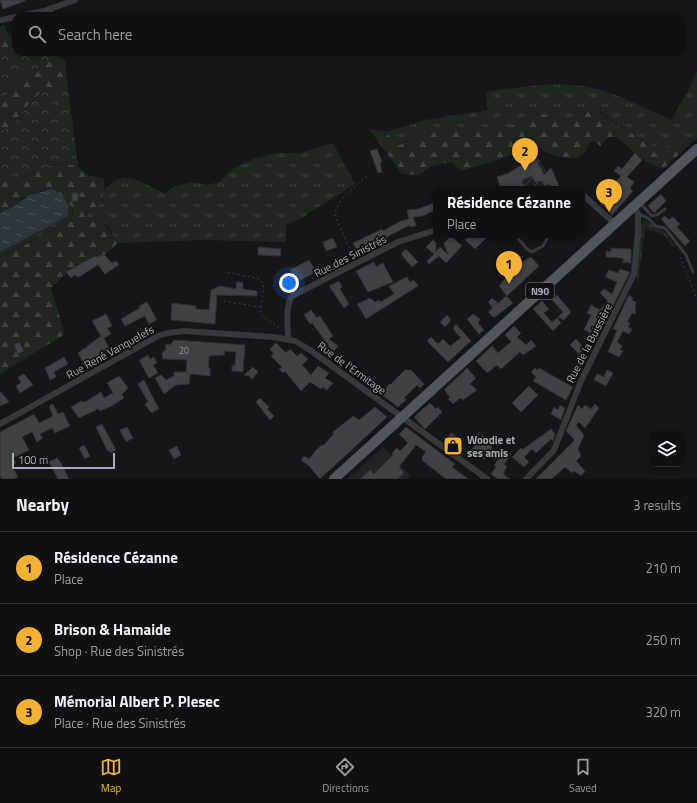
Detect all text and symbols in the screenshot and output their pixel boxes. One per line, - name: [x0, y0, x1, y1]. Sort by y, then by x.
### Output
- search box: [12, 12, 685, 56]
- icon: search: [26, 23, 48, 45]
- text: Search here: [58, 23, 132, 46]
- pin: 2: [512, 138, 538, 171]
- pin: 3: [596, 179, 622, 212]
- popup: [433, 186, 585, 238]
- text: Résidence Cézanne: [447, 191, 571, 214]
- text: Place: [447, 214, 476, 234]
- street label: Rue des Sinistrés: [311, 231, 389, 281]
- pin: 1: [496, 251, 522, 284]
- your location: [279, 273, 299, 293]
- road number: N90: [526, 283, 554, 299]
- street label: Rue de la Buissière: [562, 300, 616, 386]
- street label: Rue René Vanquelefs: [63, 321, 157, 383]
- street label: Rue de l'Ermitage: [314, 338, 390, 399]
- house number: 20: [179, 344, 189, 357]
- map controls: [649, 431, 685, 467]
- button: layers: [649, 431, 685, 467]
- place label: Woodie et ses amis: [467, 432, 515, 461]
- shop icon: Woodie et ses amis: [442, 435, 464, 457]
- scale bar: [12, 451, 115, 470]
- text: 100 m: [18, 452, 48, 468]
- text: Nearby: [16, 492, 69, 518]
- text: 3 results: [633, 495, 681, 515]
- text: Résidence Cézanne: [54, 546, 178, 569]
- text: 1: [25, 558, 33, 578]
- text: 210 m: [645, 558, 681, 578]
- text: Place: [54, 569, 83, 589]
- text: Brison & Hamaide: [54, 618, 171, 641]
- text: 2: [25, 630, 33, 650]
- text: 250 m: [645, 630, 681, 650]
- text: Shop · Rue des Sinistrés: [54, 641, 184, 661]
- text: Mémorial Albert P. Plesec: [54, 690, 220, 713]
- text: 3: [25, 702, 33, 722]
- text: 320 m: [645, 702, 681, 722]
- text: Place · Rue des Sinistrés: [54, 713, 186, 733]
- tab: Map: [100, 756, 122, 796]
- tab: Directions: [322, 756, 369, 796]
- tab: Saved: [569, 756, 597, 796]

